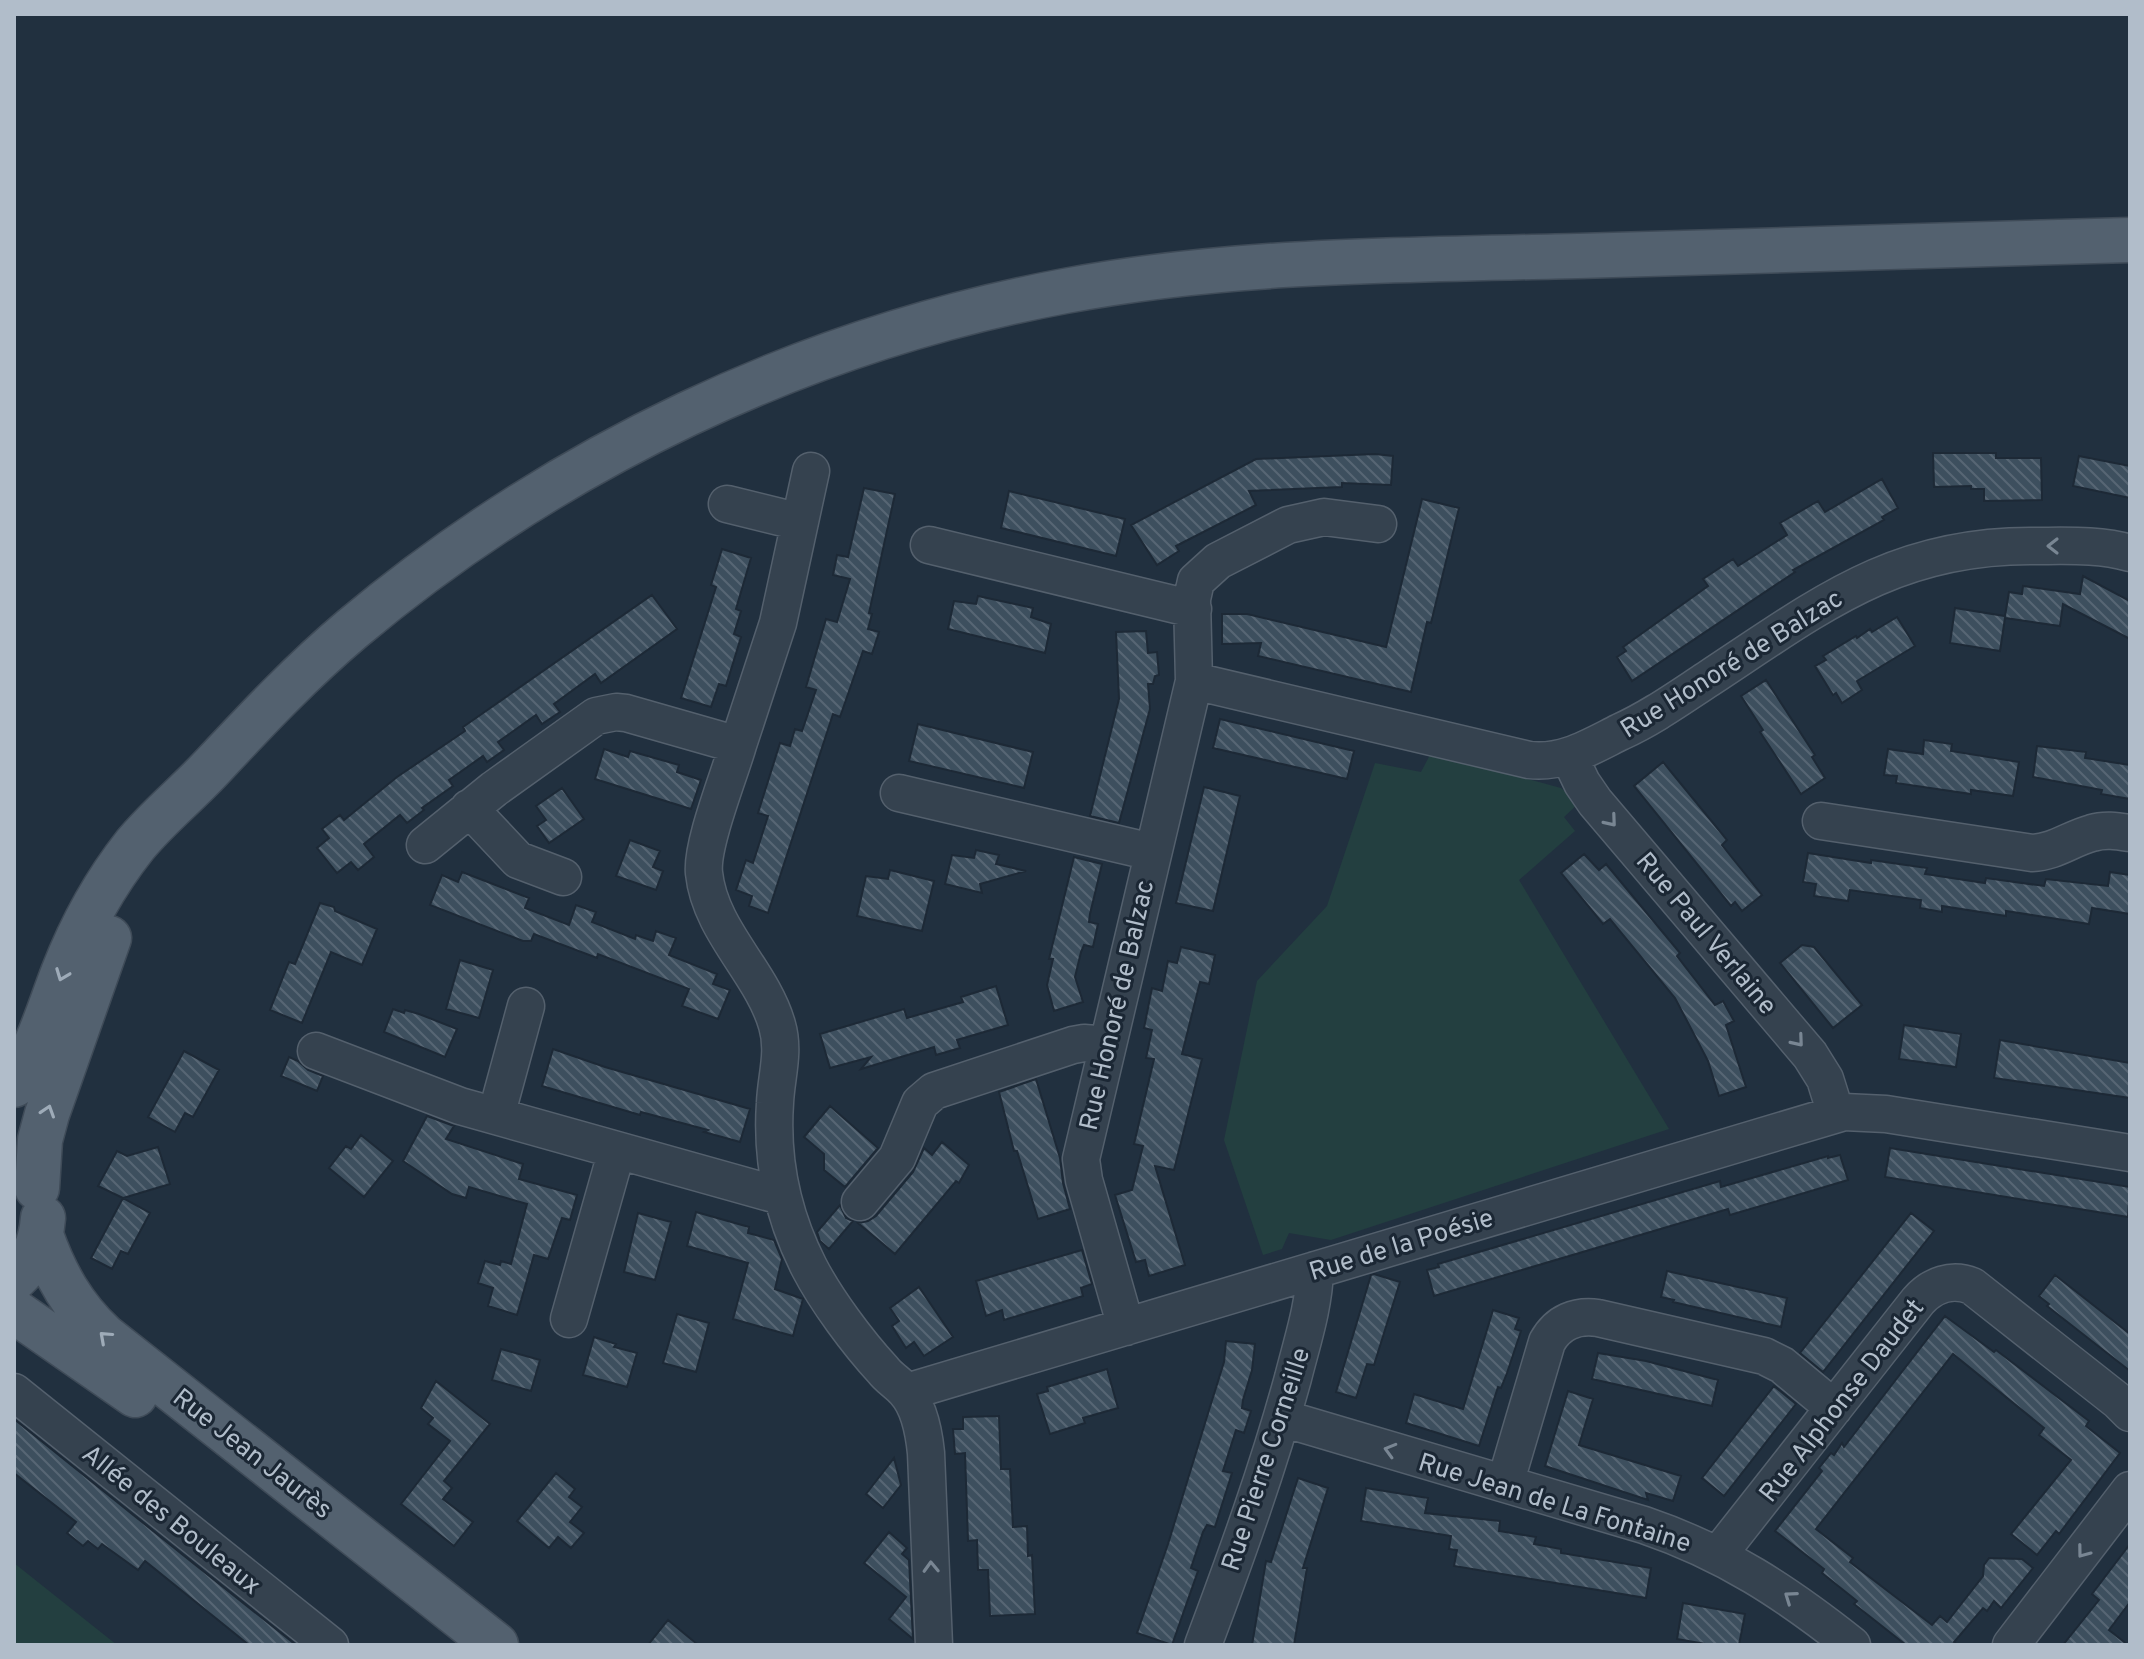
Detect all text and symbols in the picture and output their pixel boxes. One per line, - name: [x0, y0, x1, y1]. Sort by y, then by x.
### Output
- one-way arrow: [2046, 537, 2059, 555]
- street label: Rue Honoré de Balzac: [1615, 583, 1850, 747]
- one-way arrow: [1602, 812, 1616, 827]
- street label: Rue Paul Verlaine: [1627, 846, 1783, 1023]
- street label: Rue Honoré de Balzac: [1074, 877, 1163, 1134]
- one-way arrow: [56, 967, 72, 981]
- one-way arrow: [1788, 1031, 1803, 1046]
- one-way arrow: [39, 1105, 55, 1119]
- street label: Rue de la Poésie: [1306, 1203, 1498, 1290]
- street label: Rue Alphonse Daudet: [1753, 1293, 1933, 1510]
- one-way arrow: [100, 1332, 114, 1346]
- street label: Rue Pierre Corneille: [1216, 1344, 1319, 1576]
- street label: Rue Jean Jaurès: [165, 1382, 338, 1527]
- street label: Allée des Bouleaux: [74, 1439, 267, 1603]
- one-way arrow: [1384, 1443, 1398, 1459]
- street label: Rue Jean de La Fontaine: [1414, 1447, 1695, 1562]
- one-way arrow: [2078, 1543, 2092, 1558]
- one-way arrow: [923, 1560, 940, 1573]
- one-way arrow: [1784, 1592, 1799, 1607]

